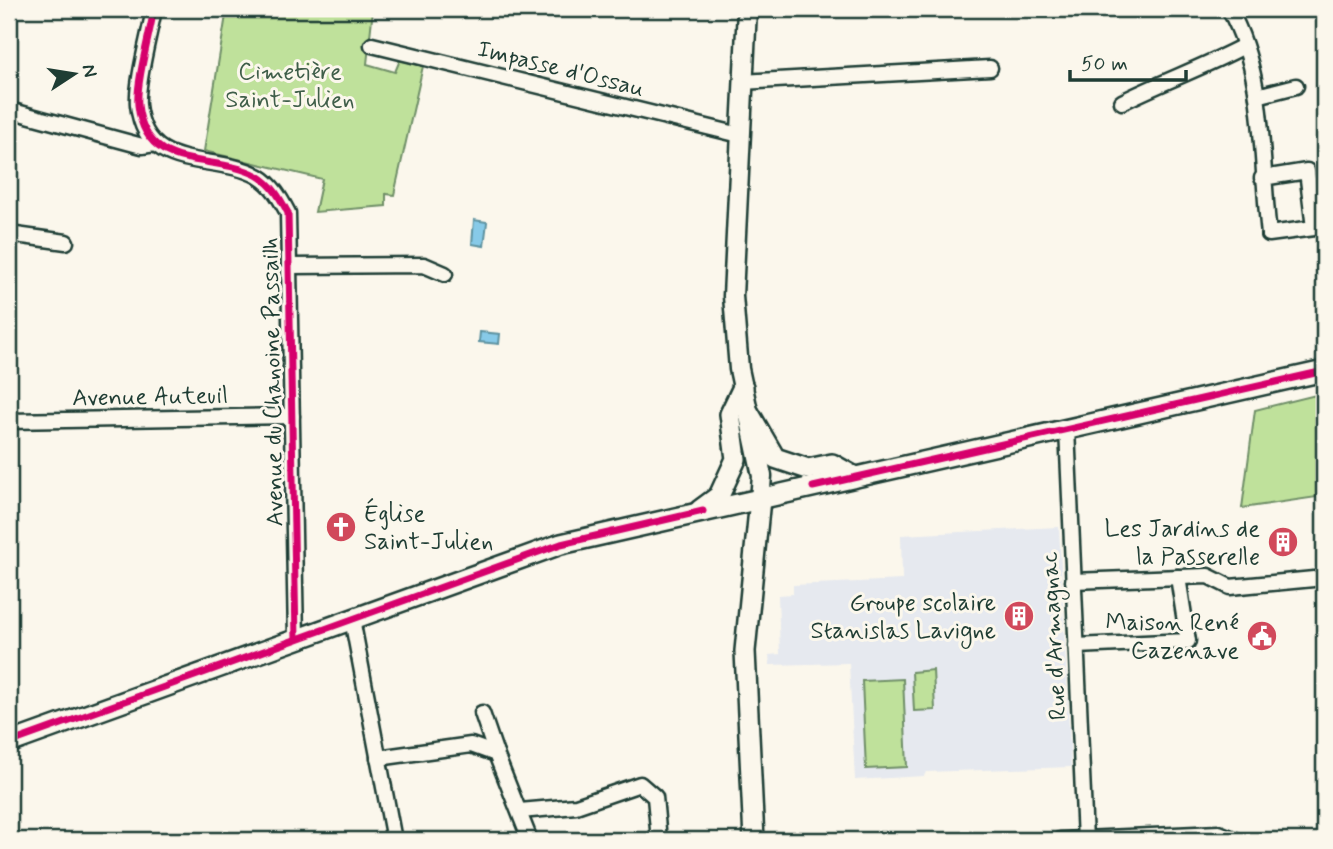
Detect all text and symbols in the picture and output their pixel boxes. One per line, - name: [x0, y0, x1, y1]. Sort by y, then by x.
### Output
- street label: Impasse d'Ossau: [474, 34, 647, 105]
- north arrow: [38, 38, 108, 108]
- scale bar: [1070, 38, 1186, 82]
- text: 50 m: [1081, 50, 1128, 78]
- park label: Cimetière Saint-Julien: [225, 57, 355, 116]
- text: N: [76, 62, 103, 80]
- street label: Avenue du Chanoine Passailh: [255, 237, 292, 527]
- street label: Avenue Auteuil: [72, 381, 228, 414]
- place label: Église Saint-Julien: [364, 497, 493, 558]
- church icon: Église Saint-Julien: [324, 510, 358, 544]
- place label: Les Jardins de la Passerelle: [1104, 514, 1260, 573]
- building icon: Les Jardins de la Passerelle: [1266, 525, 1300, 559]
- street label: Rue d'Armagnac: [1035, 551, 1076, 721]
- place label: Groupe scolaire Stanislas Lavigne: [811, 588, 996, 649]
- building icon: Groupe scolaire Stanislas Lavigne: [1002, 599, 1036, 633]
- place label: Maison René Cazenave: [1105, 608, 1239, 667]
- public building icon: Maison René Cazenave: [1245, 619, 1279, 653]

